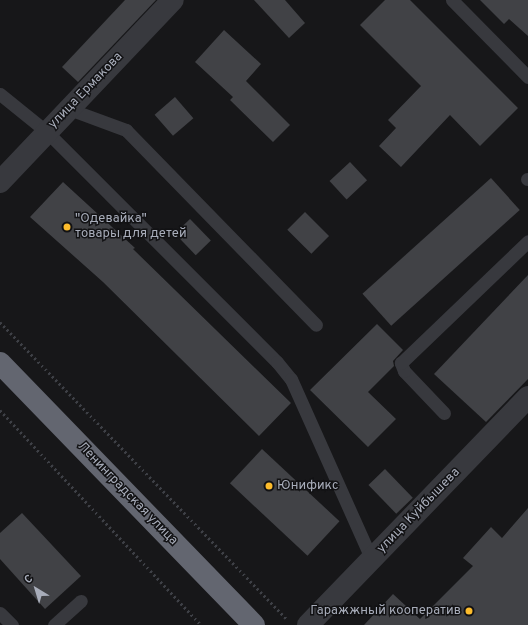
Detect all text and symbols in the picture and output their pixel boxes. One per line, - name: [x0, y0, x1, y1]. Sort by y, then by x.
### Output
- street label: улица Ермакова: [46, 50, 126, 132]
- place label: "Одевайка" товары для детей: [75, 212, 187, 243]
- marker: "Одевайка" товары для детей: [62, 222, 72, 232]
- street label: Ленинградская улица: [74, 439, 180, 549]
- street label: улица Куйбышева: [374, 465, 464, 557]
- place label: Юнификс: [277, 478, 338, 494]
- marker: Юнификс: [264, 481, 274, 491]
- north arrow: [16, 569, 56, 609]
- text: С: [22, 572, 36, 587]
- place label: Гаражжный кооператив: [310, 603, 461, 619]
- marker: Гаражжный кооператив: [464, 606, 474, 616]

